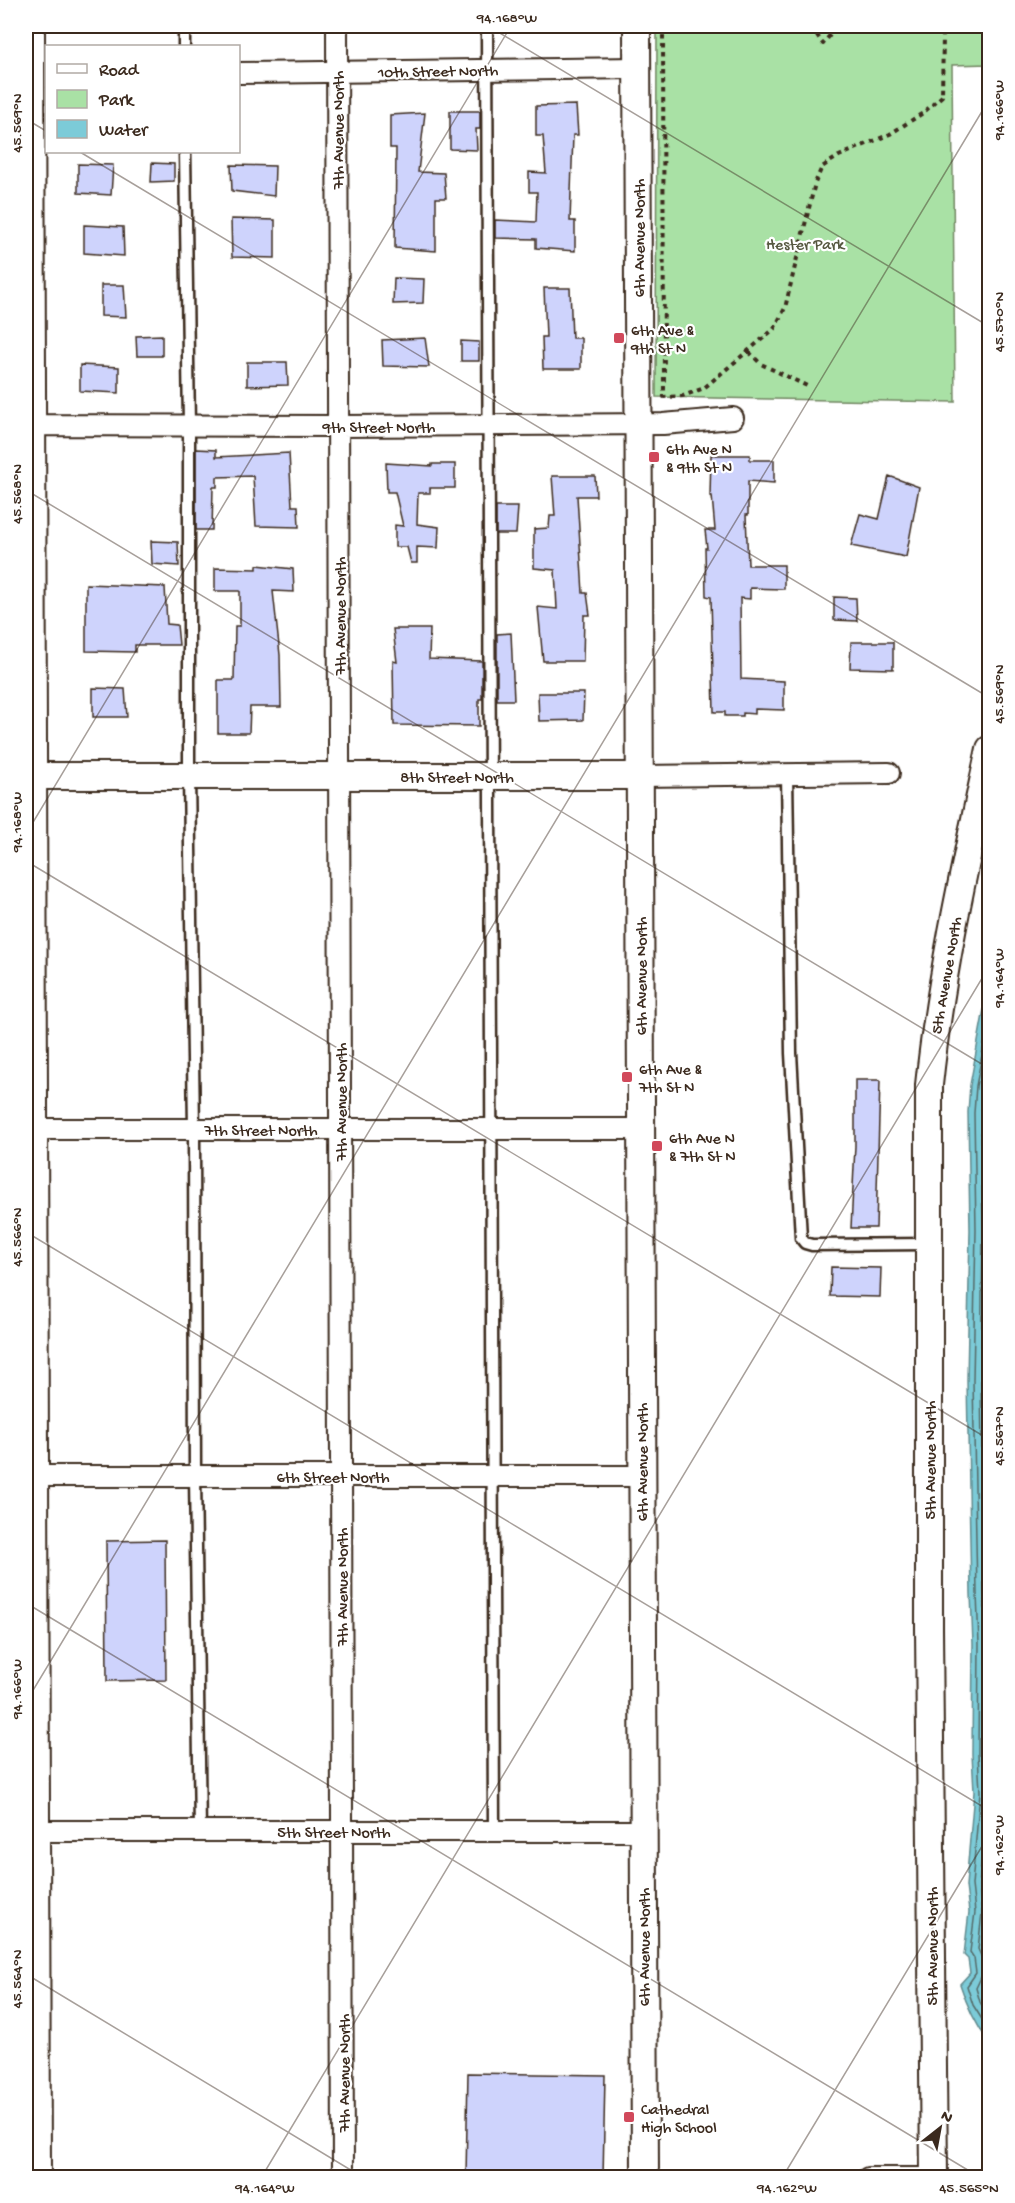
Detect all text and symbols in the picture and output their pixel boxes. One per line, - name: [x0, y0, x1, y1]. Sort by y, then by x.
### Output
- text: 94.168°W: [476, 10, 538, 28]
- legend: [45, 45, 240, 153]
- text: Road: [99, 61, 140, 82]
- street label: 10th Street North: [377, 63, 499, 84]
- street label: 7th Avenue North: [331, 70, 350, 190]
- text: 94.166°W: [991, 80, 1009, 141]
- text: Park: [98, 91, 135, 112]
- text: 45.569°N: [9, 93, 27, 153]
- text: Water: [99, 121, 149, 142]
- street label: 6th Avenue North: [632, 178, 651, 297]
- park label: Hester Park: [766, 237, 846, 256]
- text: 45.570°N: [991, 292, 1009, 352]
- place label: 6th Ave & 9th St N: [630, 323, 695, 360]
- marker: 6th Ave & 9th St N: [612, 331, 626, 345]
- street label: 9th Street North: [322, 420, 436, 439]
- place label: 6th Ave N & 9th St N: [666, 442, 732, 479]
- marker: 6th Ave N & 9th St N: [647, 450, 661, 464]
- text: 45.568°N: [9, 464, 27, 524]
- street label: 7th Avenue North: [333, 556, 352, 676]
- text: 45.569°N: [991, 664, 1009, 724]
- street label: 8th Street North: [400, 770, 514, 789]
- text: 94.168°W: [9, 791, 27, 853]
- street label: 5th Avenue North: [929, 915, 968, 1036]
- street label: 6th Avenue North: [634, 916, 653, 1035]
- text: 94.164°W: [991, 948, 1009, 1009]
- street label: 7th Avenue North: [334, 1042, 353, 1162]
- place label: 6th Ave & 7th St N: [638, 1062, 703, 1099]
- marker: 6th Ave & 7th St N: [620, 1070, 634, 1084]
- street label: 7th Street North: [203, 1123, 318, 1142]
- place label: 6th Ave N & 7th St N: [669, 1131, 736, 1168]
- marker: 6th Ave N & 7th St N: [650, 1139, 664, 1153]
- text: 45.566°N: [9, 1207, 27, 1267]
- street label: 5th Avenue North: [923, 1400, 942, 1519]
- street label: 6th Avenue North: [635, 1402, 654, 1521]
- text: 45.567°N: [991, 1406, 1009, 1466]
- street label: 6th Street North: [276, 1470, 390, 1489]
- street label: 7th Avenue North: [335, 1527, 354, 1647]
- text: 94.166°W: [9, 1659, 27, 1720]
- text: 94.162°W: [991, 1815, 1009, 1876]
- street label: 5th Street North: [277, 1825, 391, 1844]
- street label: 5th Avenue North: [925, 1886, 944, 2005]
- street label: 6th Avenue North: [637, 1887, 656, 2006]
- text: 45.564°N: [9, 1949, 27, 2008]
- street label: 7th Avenue North: [337, 2013, 356, 2133]
- north arrow: [910, 2098, 970, 2158]
- place label: Cathedral High School: [641, 2102, 717, 2139]
- text: N: [937, 2107, 956, 2129]
- marker: Cathedral High School: [622, 2110, 636, 2124]
- text: 94.164°W: [234, 2180, 295, 2198]
- text: 94.162°W: [756, 2180, 817, 2198]
- text: 45.565°N: [939, 2180, 999, 2198]

